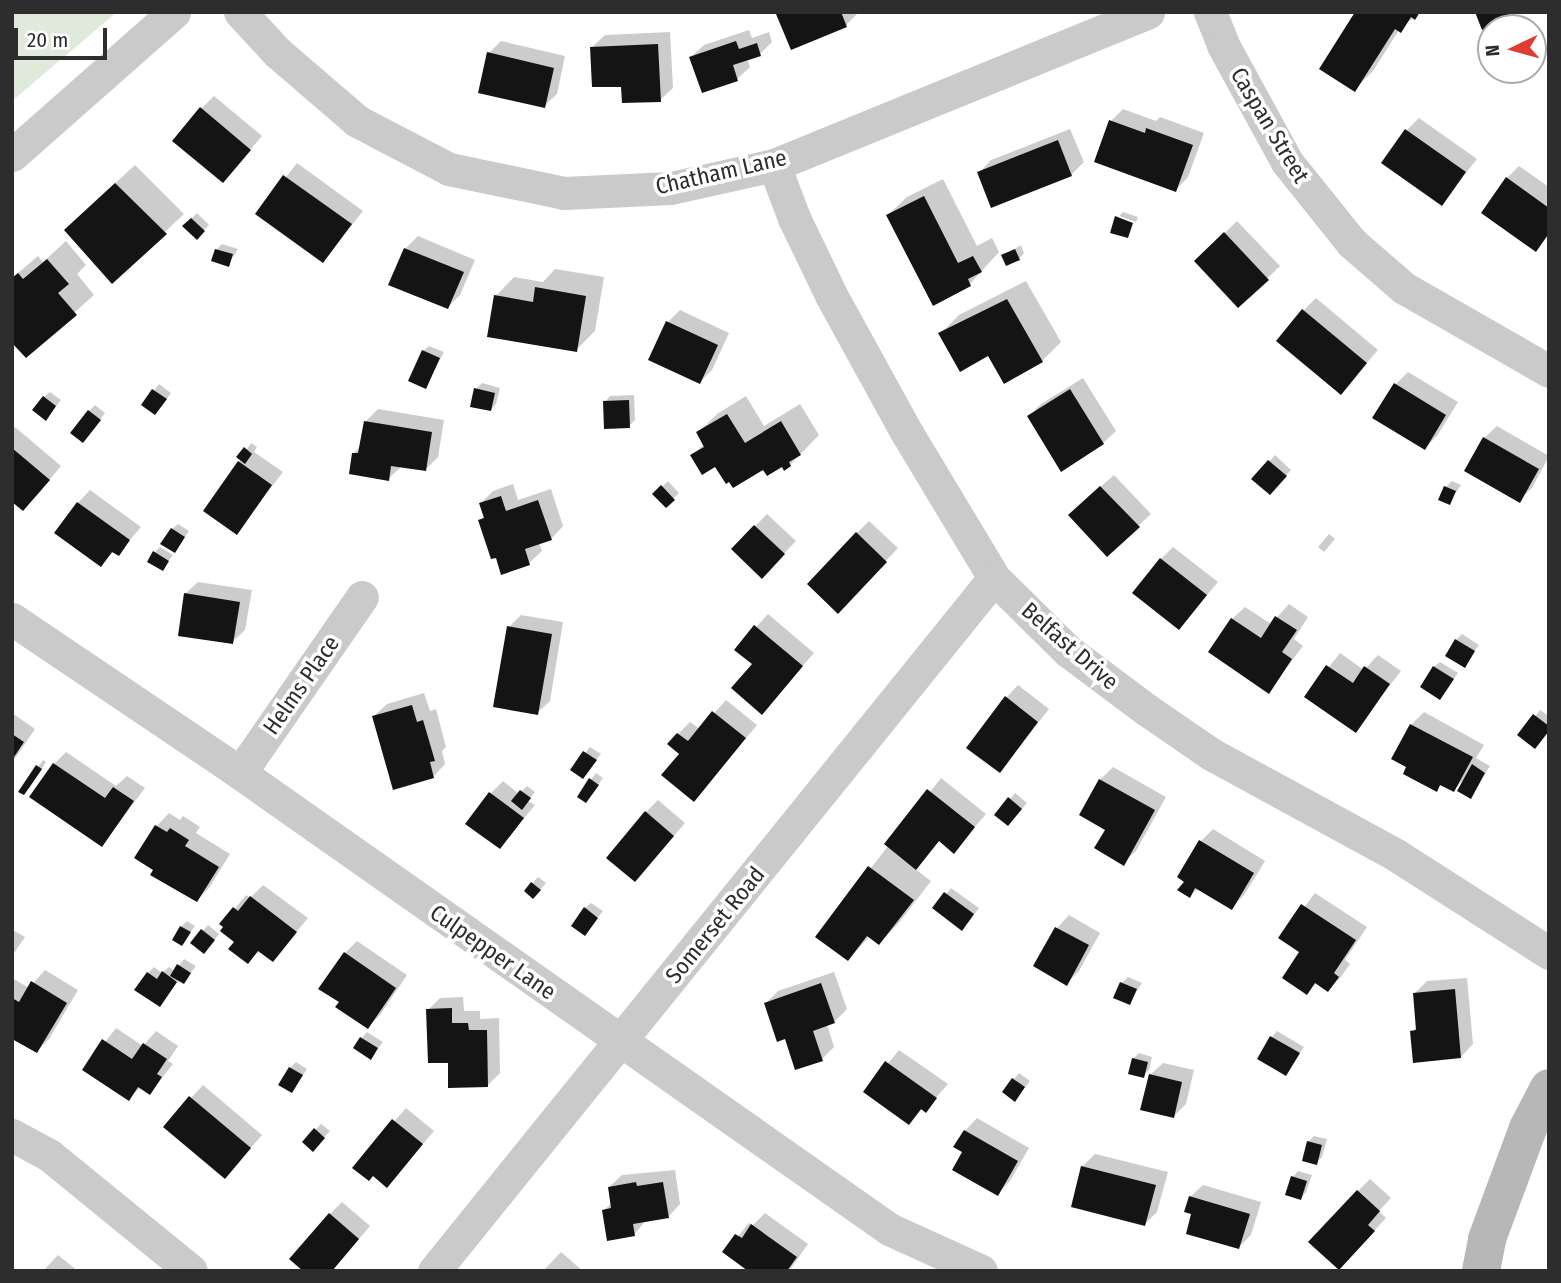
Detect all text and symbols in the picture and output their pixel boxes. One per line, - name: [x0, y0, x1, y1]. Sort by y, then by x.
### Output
- scale bar: [18, 14, 110, 58]
- north arrow: [1477, 14, 1547, 84]
- text: 20 m: [27, 27, 68, 53]
- text: N: [1481, 44, 1505, 57]
- street label: Caspan Street: [1225, 62, 1315, 188]
- street label: Chatham Lane: [653, 144, 789, 200]
- street label: Belfast Drive: [1016, 597, 1124, 695]
- street label: Helms Place: [257, 630, 345, 740]
- street label: Somerset Road: [660, 861, 770, 989]
- street label: Culpepper Lane: [425, 899, 561, 1005]

